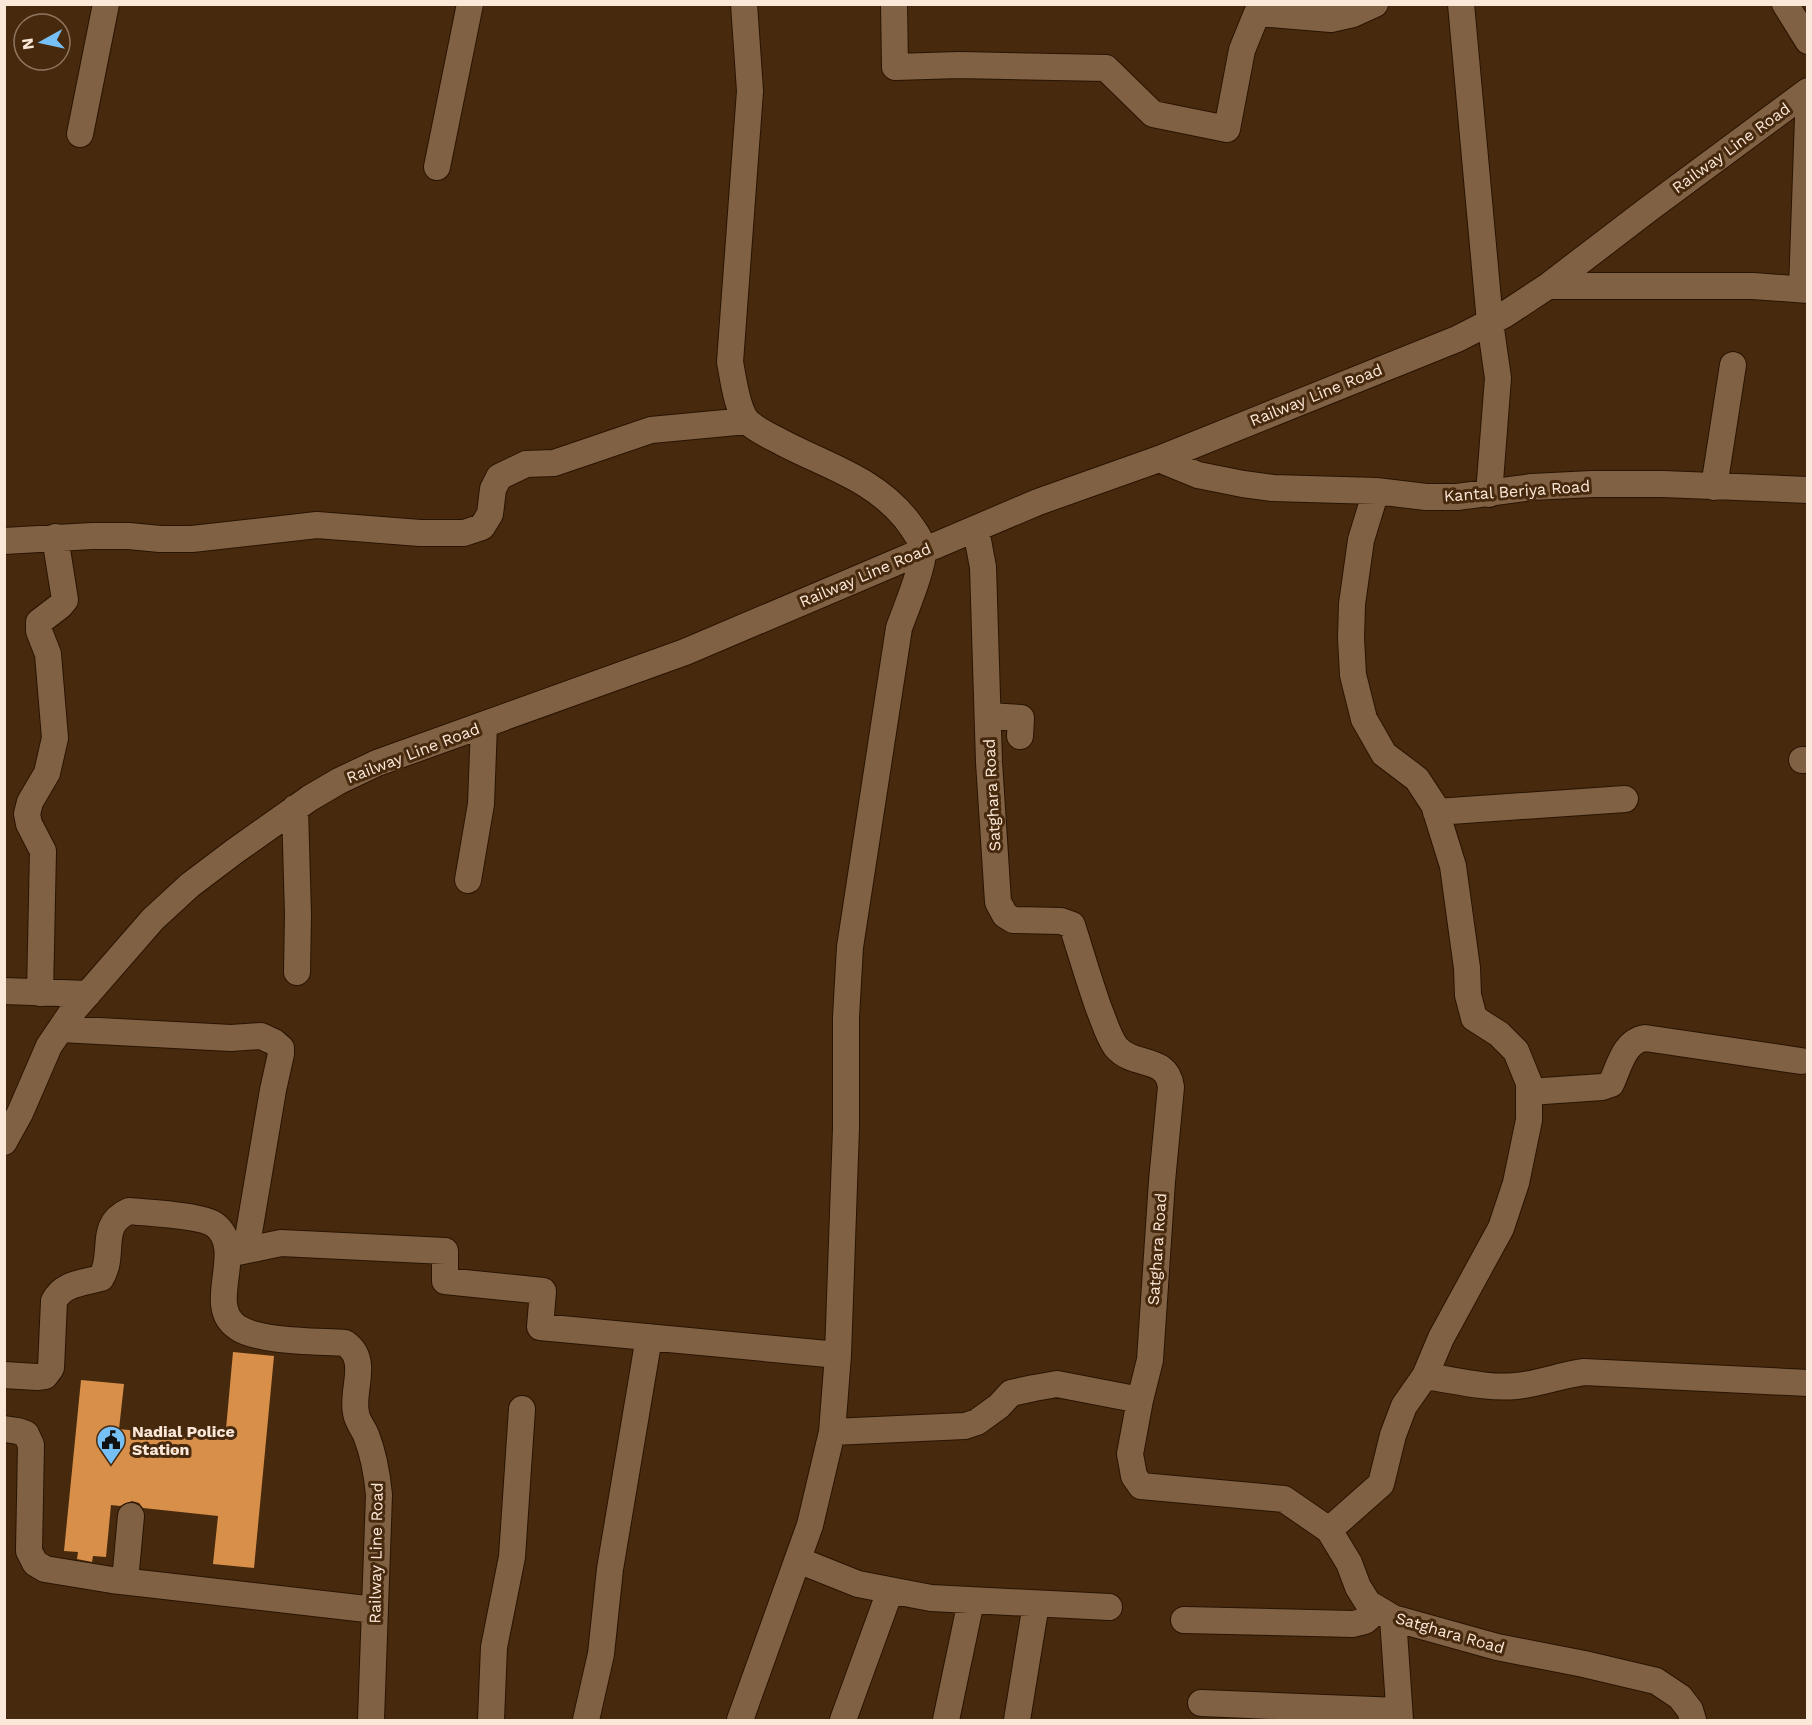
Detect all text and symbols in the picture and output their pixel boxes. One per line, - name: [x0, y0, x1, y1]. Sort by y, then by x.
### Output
- north arrow: [12, 12, 72, 72]
- text: N: [17, 37, 38, 51]
- street label: Railway Line Road: [1668, 99, 1794, 197]
- street label: Railway Line Road: [1247, 360, 1385, 430]
- street label: Kantal Beriya Road: [1443, 476, 1591, 506]
- street label: Railway Line Road: [796, 539, 934, 611]
- street label: Railway Line Road: [344, 719, 482, 787]
- street label: Satghara Road: [980, 738, 1004, 852]
- street label: Satghara Road: [1144, 1192, 1170, 1306]
- place label: Nadial Police Station: [132, 1422, 235, 1459]
- public building icon: Nadial Police Station: [95, 1424, 127, 1466]
- street label: Railway Line Road: [365, 1482, 387, 1624]
- street label: Satghara Road: [1393, 1608, 1507, 1658]

